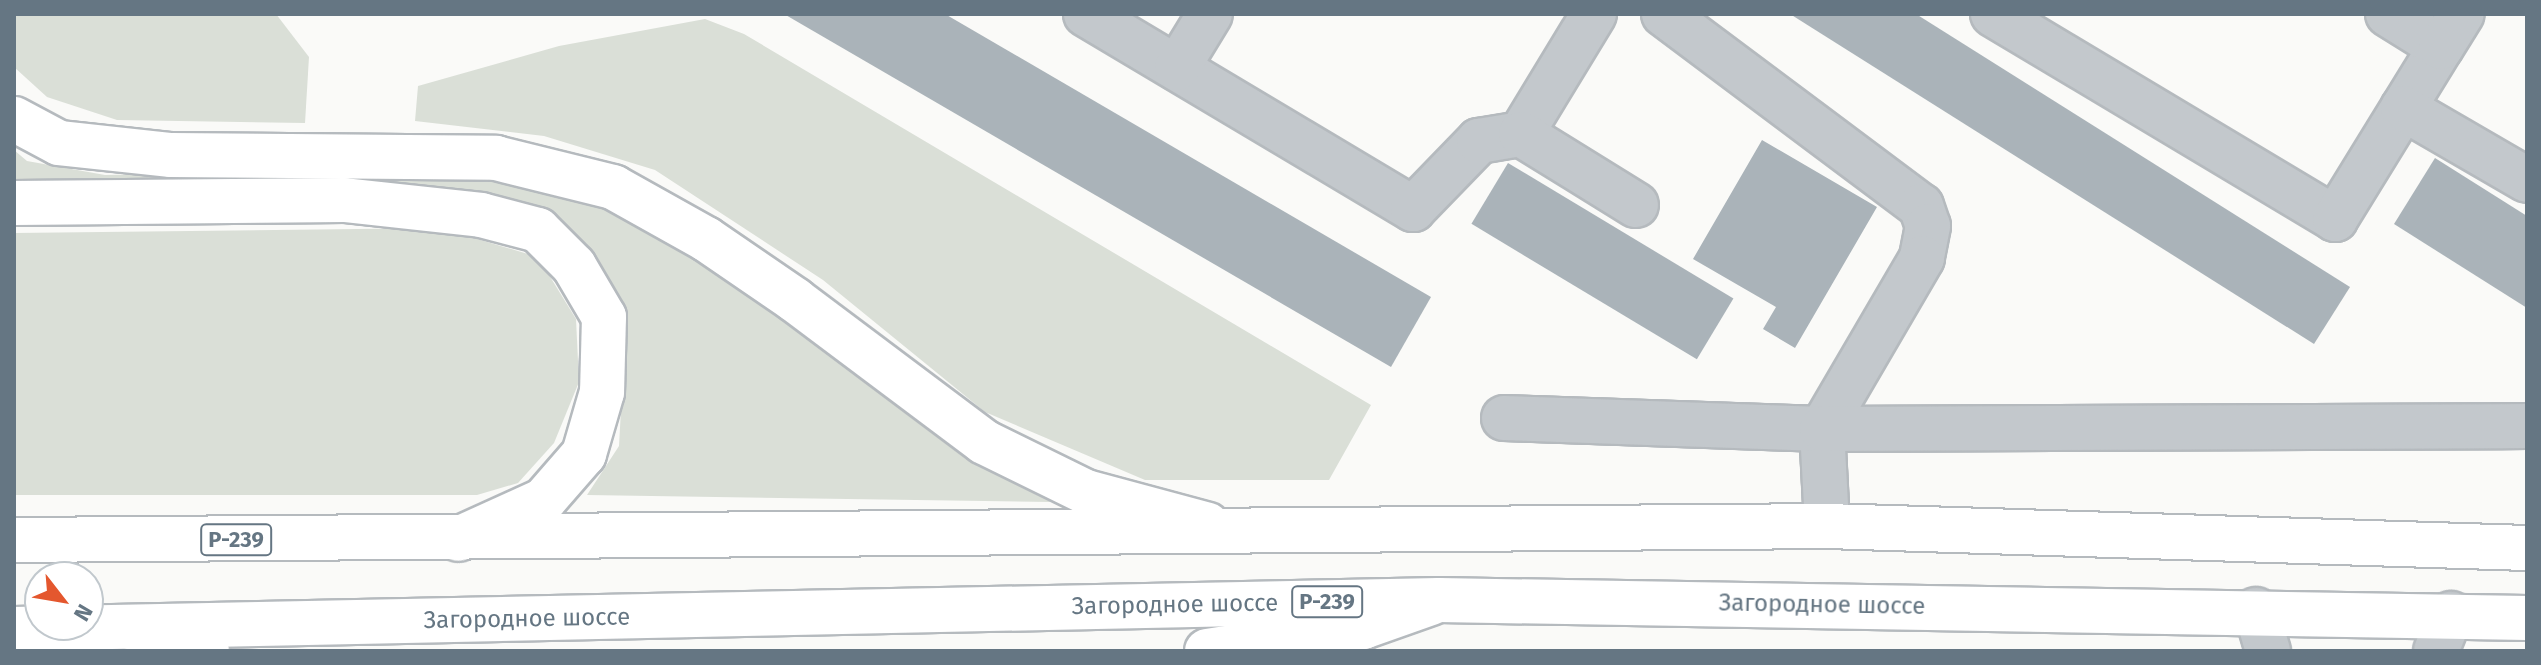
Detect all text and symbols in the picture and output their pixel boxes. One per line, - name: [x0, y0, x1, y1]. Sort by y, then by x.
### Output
- road number: Р-239: [200, 522, 272, 558]
- north arrow: [24, 561, 104, 641]
- road number: Р-239: [1291, 584, 1363, 620]
- street label: Загородное шоссе: [1071, 589, 1279, 621]
- street label: Загородное шоссе: [1718, 589, 1926, 621]
- text: N: [68, 599, 99, 626]
- street label: Загородное шоссе: [423, 603, 631, 635]

